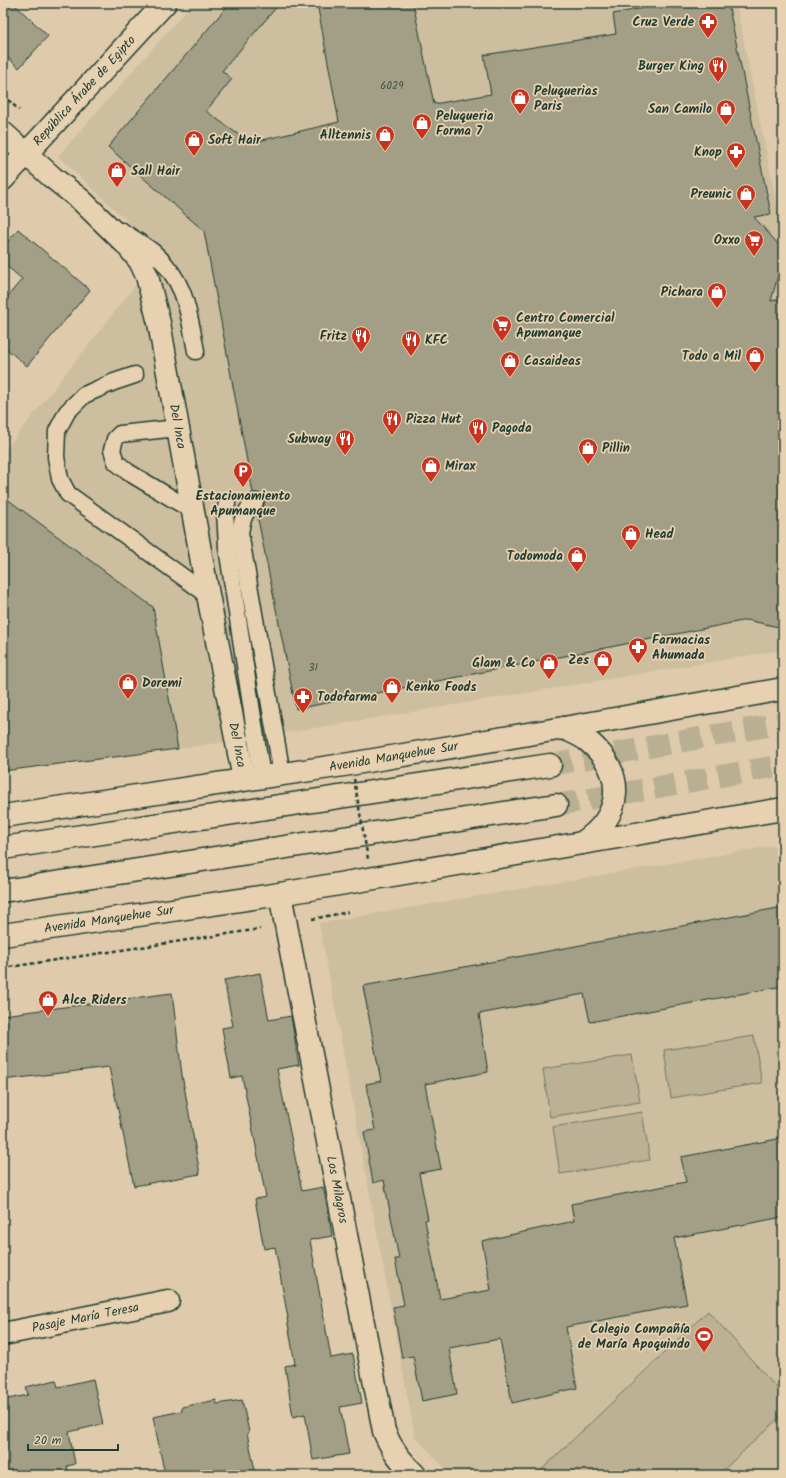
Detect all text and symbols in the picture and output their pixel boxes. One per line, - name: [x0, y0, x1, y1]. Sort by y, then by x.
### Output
- pharmacy icon: Cruz Verde: [697, 11, 719, 39]
- place label: Cruz Verde: [632, 12, 695, 33]
- street label: República Árabe de Egipto: [28, 31, 141, 151]
- restaurant icon: Burger King: [707, 55, 729, 83]
- place label: Burger King: [638, 56, 704, 77]
- house number: 6029: [380, 77, 404, 95]
- place label: Peluquerias Paris: [534, 81, 597, 117]
- shop icon: Peluquerias Paris: [509, 87, 531, 115]
- shop icon: San Camilo: [715, 98, 737, 126]
- place label: San Camilo: [648, 99, 712, 120]
- place label: Peluqueria Forma 7: [436, 106, 494, 142]
- shop icon: Peluqueria Forma 7: [411, 112, 433, 140]
- shop icon: Alltennis: [374, 124, 396, 152]
- place label: Alltennis: [320, 125, 371, 146]
- shop icon: Soft Hair: [183, 129, 205, 157]
- place label: Soft Hair: [208, 130, 262, 151]
- pharmacy icon: Knop: [725, 141, 747, 169]
- place label: Knop: [694, 142, 722, 163]
- shop icon: Sall Hair: [106, 160, 128, 188]
- place label: Sall Hair: [131, 161, 181, 182]
- shop icon: Preunic: [735, 183, 757, 211]
- place label: Preunic: [691, 184, 732, 205]
- supermarket icon: Oxxo: [743, 229, 765, 257]
- place label: Oxxo: [714, 230, 740, 251]
- shop icon: Pichara: [706, 281, 728, 309]
- place label: Pichara: [661, 282, 703, 303]
- place label: Centro Comercial Apumanque: [516, 308, 615, 344]
- supermarket icon: Centro Comercial Apumanque: [491, 314, 513, 342]
- restaurant icon: Fritz: [350, 325, 372, 353]
- place label: Fritz: [320, 326, 347, 347]
- restaurant icon: KFC: [400, 329, 422, 357]
- place label: KFC: [425, 330, 448, 351]
- shop icon: Todo a Mil: [744, 345, 766, 373]
- place label: Todo a Mil: [682, 346, 742, 367]
- shop icon: Casaideas: [499, 350, 521, 378]
- place label: Casaideas: [524, 351, 581, 372]
- street label: Del Inca: [163, 402, 192, 451]
- restaurant icon: Pizza Hut: [381, 408, 403, 436]
- place label: Pizza Hut: [406, 409, 461, 430]
- restaurant icon: Pagoda: [467, 417, 489, 445]
- place label: Pagoda: [492, 418, 532, 439]
- restaurant icon: Subway: [334, 428, 356, 456]
- place label: Subway: [288, 429, 331, 450]
- shop icon: Pillin: [577, 437, 599, 465]
- place label: Pillin: [602, 438, 630, 459]
- shop icon: Mirax: [420, 455, 442, 483]
- place label: Mirax: [445, 456, 477, 477]
- parking icon: Estacionamiento Apumanque: [232, 460, 254, 488]
- place label: Estacionamiento Apumanque: [196, 486, 290, 522]
- shop icon: Head: [620, 523, 642, 551]
- place label: Head: [645, 524, 674, 545]
- shop icon: Todomoda: [566, 545, 588, 573]
- place label: Todomoda: [507, 546, 563, 567]
- place label: Farmacias Ahumada: [652, 630, 710, 666]
- pharmacy icon: Farmacias Ahumada: [627, 636, 649, 664]
- shop icon: Zes: [592, 649, 614, 677]
- place label: Zes: [568, 650, 589, 671]
- shop icon: Glam & Co: [538, 652, 560, 680]
- place label: Glam & Co: [472, 653, 535, 674]
- house number: 31: [308, 659, 318, 677]
- shop icon: Doremi: [117, 672, 139, 700]
- place label: Doremi: [142, 673, 182, 694]
- shop icon: Kenko Foods: [381, 676, 403, 704]
- place label: Kenko Foods: [406, 677, 477, 698]
- pharmacy icon: Todofarma: [292, 686, 314, 714]
- place label: Todofarma: [317, 687, 378, 708]
- street label: Del Inca: [223, 721, 252, 769]
- street label: Avenida Manquehue Sur: [328, 735, 460, 778]
- street label: Avenida Manquehue Sur: [43, 899, 176, 939]
- shop icon: Alce Riders: [37, 989, 59, 1017]
- place label: Alce Riders: [62, 990, 127, 1011]
- street label: Los Milagros: [320, 1154, 354, 1226]
- street label: Pasaje María Teresa: [30, 1297, 141, 1339]
- place label: Colegio Compañía de María Apoquindo: [578, 1319, 690, 1355]
- sports icon: Colegio Compañía de María Apoquindo: [693, 1325, 715, 1353]
- scale bar: [28, 1426, 118, 1452]
- text: 20 m: [34, 1431, 62, 1450]

